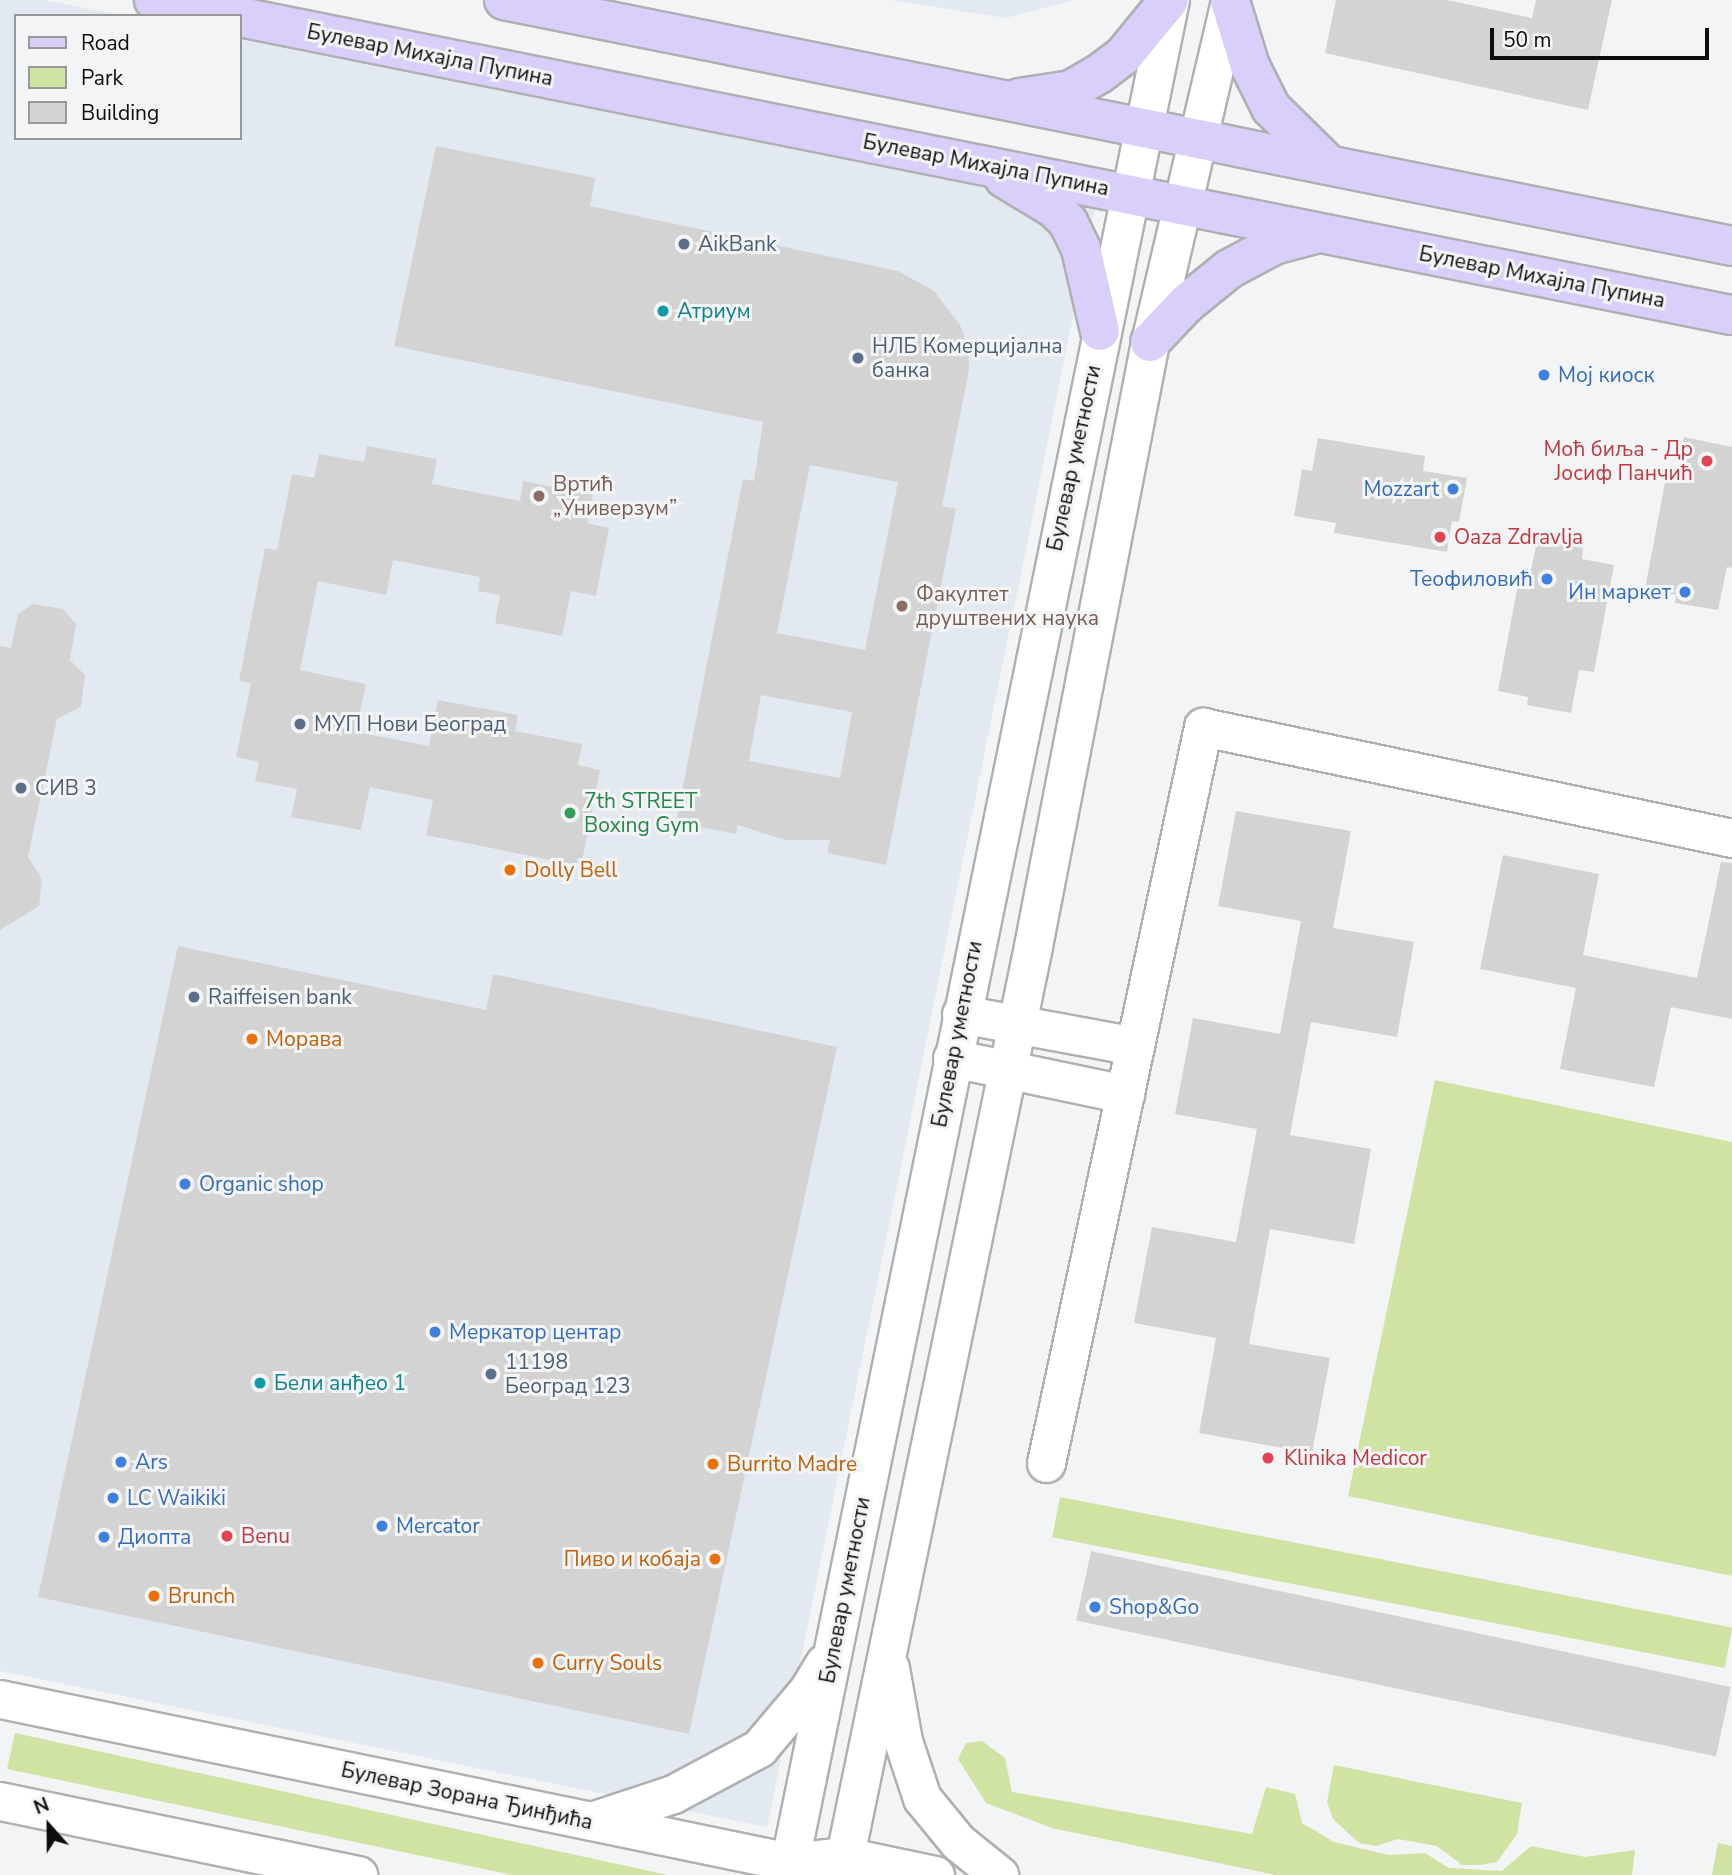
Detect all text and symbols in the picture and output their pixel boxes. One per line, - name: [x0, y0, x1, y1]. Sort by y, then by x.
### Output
- legend: [14, 14, 242, 140]
- scale bar: [1494, 14, 1713, 58]
- street label: Булевар Михајла Пупина: [305, 19, 555, 91]
- text: 50 m: [1503, 26, 1552, 54]
- text: Road: [81, 29, 130, 57]
- text: Park: [81, 64, 123, 92]
- text: Building: [81, 99, 159, 127]
- street label: Булевар Михајла Пупина: [861, 129, 1111, 201]
- place label: AikBank: [698, 231, 776, 257]
- marker: AikBank: [676, 236, 692, 252]
- street label: Булевар Михајла Пупина: [1417, 241, 1667, 313]
- place label: Атриум: [677, 298, 751, 324]
- marker: Атриум: [655, 303, 671, 319]
- place label: НЛБ Комерцијална банка: [872, 333, 1063, 383]
- marker: НЛБ Комерцијална банка: [850, 350, 866, 366]
- place label: Мој киоск: [1558, 362, 1655, 388]
- street label: Булевар уметности: [1042, 363, 1106, 553]
- marker: Мој киоск: [1536, 367, 1552, 383]
- place label: Моћ биља - Др Јосиф Панчић: [1543, 436, 1693, 486]
- marker: Моћ биља - Др Јосиф Панчић: [1699, 453, 1715, 469]
- place label: Вртић „Универзум”: [553, 471, 677, 521]
- place label: Mozzart: [1364, 476, 1439, 502]
- marker: Mozzart: [1445, 481, 1461, 497]
- marker: Вртић „Универзум”: [531, 488, 547, 504]
- place label: Oaza Zdravlja: [1454, 524, 1583, 550]
- marker: Oaza Zdravlja: [1432, 529, 1448, 545]
- place label: Теофиловић: [1410, 566, 1533, 592]
- marker: Теофиловић: [1539, 571, 1555, 587]
- place label: Ин маркет: [1568, 579, 1671, 605]
- place label: Факултет друштвених наука: [916, 581, 1099, 631]
- marker: Ин маркет: [1677, 584, 1693, 600]
- marker: Факултет друштвених наука: [894, 598, 910, 614]
- place label: МУП Нови Београд: [314, 711, 506, 737]
- marker: МУП Нови Београд: [292, 716, 308, 732]
- place label: СИВ 3: [35, 775, 97, 801]
- marker: СИВ 3: [13, 780, 29, 796]
- place label: 7th STREET Boxing Gym: [584, 788, 699, 838]
- marker: 7th STREET Boxing Gym: [562, 805, 578, 821]
- place label: Dolly Bell: [524, 857, 617, 883]
- marker: Dolly Bell: [502, 862, 518, 878]
- street label: Булевар уметности: [927, 939, 987, 1129]
- place label: Raiffeisen bank: [208, 984, 352, 1010]
- marker: Raiffeisen bank: [186, 989, 202, 1005]
- place label: Морава: [266, 1026, 342, 1052]
- marker: Морава: [244, 1031, 260, 1047]
- place label: Organic shop: [199, 1171, 324, 1197]
- marker: Organic shop: [177, 1176, 193, 1192]
- place label: Меркатор центар: [449, 1319, 622, 1345]
- marker: Меркатор центар: [427, 1324, 443, 1340]
- place label: 11198 Београд 123: [505, 1349, 631, 1399]
- marker: 11198 Београд 123: [483, 1366, 499, 1382]
- place label: Бели анђео 1: [274, 1370, 406, 1396]
- marker: Бели анђео 1: [252, 1375, 268, 1391]
- place label: Klinika Medicor: [1284, 1445, 1427, 1471]
- marker: Klinika Medicor: [1258, 1448, 1278, 1468]
- place label: Ars: [135, 1449, 168, 1475]
- place label: Burrito Madre: [727, 1451, 857, 1477]
- marker: Ars: [113, 1454, 129, 1470]
- marker: Burrito Madre: [705, 1456, 721, 1472]
- place label: LC Waikiki: [127, 1485, 226, 1511]
- marker: LC Waikiki: [105, 1490, 121, 1506]
- street label: Булевар уметности: [815, 1495, 875, 1685]
- place label: Mercator: [396, 1513, 480, 1539]
- marker: Mercator: [374, 1518, 390, 1534]
- place label: Benu: [241, 1523, 290, 1549]
- place label: Диопта: [118, 1524, 191, 1550]
- marker: Benu: [219, 1528, 235, 1544]
- marker: Диопта: [96, 1529, 112, 1545]
- place label: Пиво и кобаја: [564, 1546, 701, 1572]
- marker: Пиво и кобаја: [707, 1551, 723, 1567]
- place label: Brunch: [168, 1583, 235, 1609]
- marker: Brunch: [146, 1588, 162, 1604]
- place label: Shop&Go: [1109, 1594, 1199, 1620]
- marker: Shop&Go: [1087, 1599, 1103, 1615]
- place label: Curry Souls: [552, 1650, 662, 1676]
- marker: Curry Souls: [530, 1655, 546, 1671]
- street label: Булевар Зорана Ђинђића: [339, 1757, 595, 1835]
- north arrow: [14, 1791, 84, 1861]
- text: N: [30, 1792, 53, 1821]

